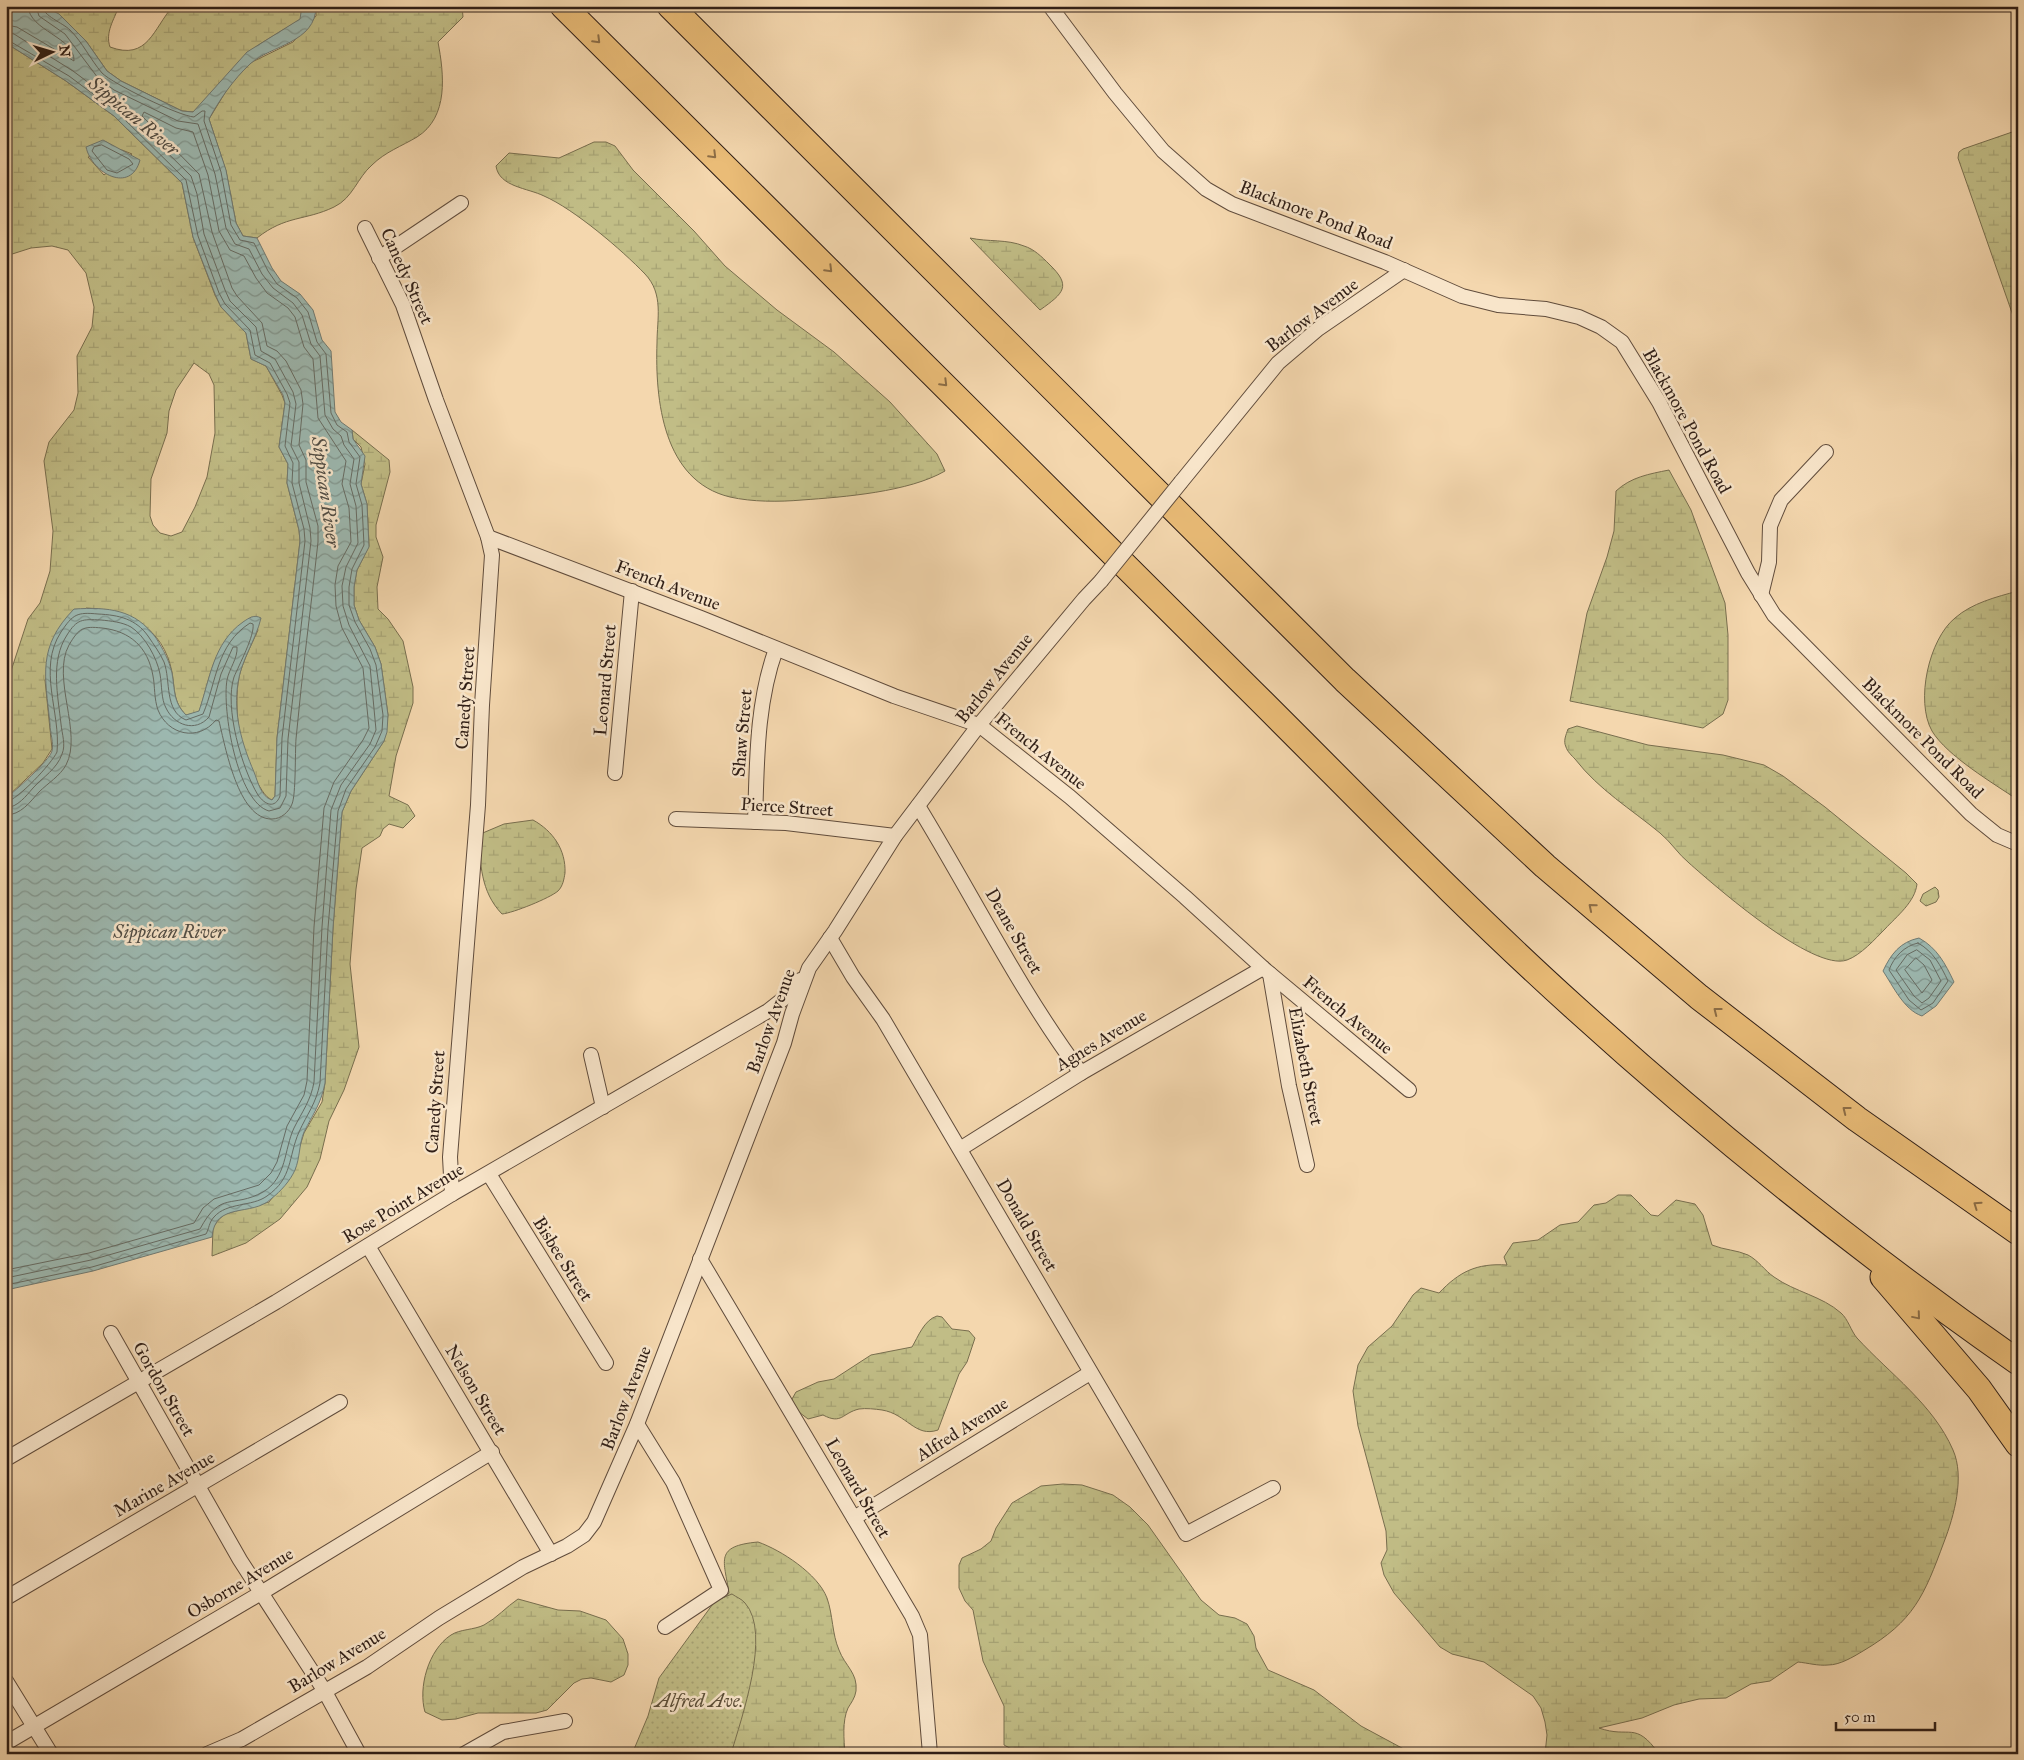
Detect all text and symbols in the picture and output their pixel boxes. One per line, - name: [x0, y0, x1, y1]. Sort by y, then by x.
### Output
- north arrow: [28, 28, 78, 78]
- one-way arrow: [592, 35, 601, 44]
- text: N: [55, 44, 73, 58]
- water label: Sippican River: [82, 71, 185, 162]
- one-way arrow: [707, 149, 716, 158]
- street label: Blackmore Pond Road: [1236, 176, 1396, 254]
- street label: Canedy Street: [376, 224, 438, 328]
- one-way arrow: [823, 263, 832, 272]
- street label: Barlow Avenue: [1262, 273, 1362, 357]
- street label: Blackmore Pond Road: [1638, 345, 1736, 497]
- one-way arrow: [938, 378, 947, 387]
- water label: Sippican River: [306, 434, 345, 550]
- street label: French Avenue: [612, 555, 724, 615]
- street label: Leonard Street: [589, 623, 621, 737]
- street label: Barlow Avenue: [951, 628, 1037, 728]
- street label: Canedy Street: [450, 645, 480, 750]
- street label: Blackmore Pond Road: [1858, 673, 1988, 803]
- street label: Shaw Street: [727, 687, 757, 778]
- street label: French Avenue: [991, 708, 1091, 794]
- street label: Pierce Street: [740, 793, 835, 821]
- street label: Deane Street: [981, 884, 1048, 978]
- one-way arrow: [1589, 903, 1598, 912]
- water label: Sippican River: [112, 920, 226, 944]
- street label: Barlow Avenue: [742, 966, 800, 1076]
- street label: French Avenue: [1299, 971, 1397, 1059]
- street label: Agnes Avenue: [1051, 1004, 1151, 1077]
- street label: Elizabeth Street: [1284, 1005, 1328, 1128]
- one-way arrow: [1714, 1008, 1723, 1016]
- street label: Canedy Street: [420, 1049, 450, 1154]
- one-way arrow: [1843, 1107, 1852, 1115]
- street label: Rose Point Avenue: [338, 1158, 468, 1248]
- street label: Donald Street: [992, 1175, 1063, 1276]
- one-way arrow: [1974, 1202, 1983, 1211]
- street label: Bisbee Street: [528, 1213, 598, 1306]
- one-way arrow: [1911, 1310, 1920, 1319]
- street label: Gordon Street: [128, 1338, 200, 1441]
- street label: Nelson Street: [440, 1341, 512, 1440]
- street label: Barlow Avenue: [596, 1343, 656, 1453]
- street label: Alfred Avenue: [911, 1392, 1012, 1466]
- street label: Leonard Street: [821, 1434, 896, 1542]
- street label: Marine Avenue: [110, 1446, 218, 1522]
- street label: Osborne Avenue: [183, 1543, 297, 1623]
- street label: Barlow Avenue: [284, 1622, 390, 1698]
- park label: Alfred Ave.: [653, 1690, 743, 1712]
- scale bar: [1836, 1700, 1935, 1732]
- text: 50 m: [1844, 1708, 1876, 1726]

